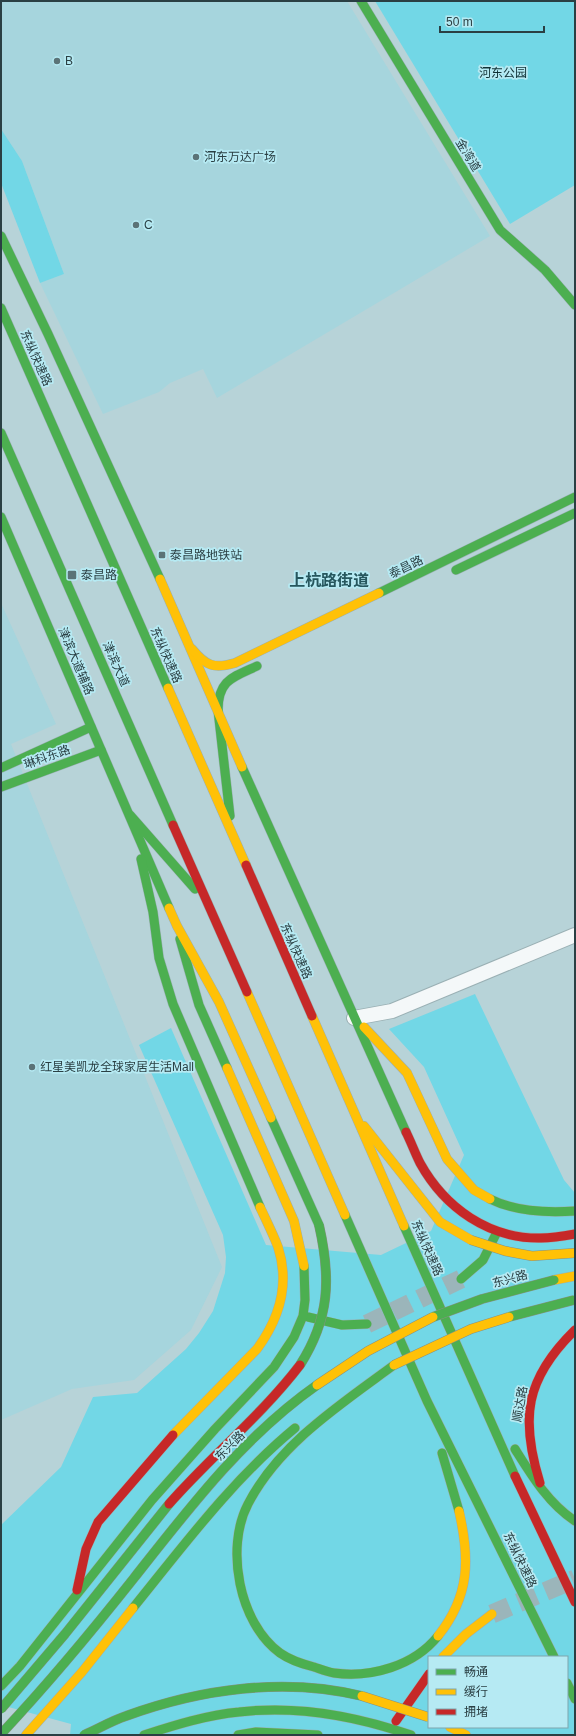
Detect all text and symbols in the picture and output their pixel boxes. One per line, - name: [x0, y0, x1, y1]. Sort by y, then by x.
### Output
- scale bar: [440, 8, 544, 34]
- text: 50 m: [446, 15, 473, 29]
- place label: B: [65, 54, 73, 68]
- marker: B: [52, 56, 62, 66]
- park label: 河东公园: [479, 66, 527, 80]
- street label: 金湾道: [453, 136, 483, 174]
- place label: 河东万达广场: [204, 150, 276, 164]
- marker: 河东万达广场: [191, 152, 201, 162]
- place label: C: [144, 218, 153, 232]
- marker: C: [131, 220, 141, 230]
- street label: 东纵快速路: [17, 328, 55, 388]
- place label: 泰昌路地铁站: [170, 548, 242, 562]
- marker: 泰昌路地铁站: [157, 550, 167, 560]
- street label: 泰昌路: [387, 553, 425, 581]
- place label: 泰昌路: [81, 568, 117, 582]
- marker: 泰昌路: [66, 569, 78, 581]
- district label: 上杭路街道: [289, 571, 369, 589]
- street label: 津滨大道辅路: [55, 625, 97, 697]
- street label: 东纵快速路: [147, 625, 185, 685]
- street label: 津滨大道: [100, 639, 132, 689]
- street label: 琳科东路: [22, 742, 72, 772]
- street label: 东纵快速路: [277, 921, 315, 981]
- place label: 红星美凯龙全球家居生活Mall: [40, 1060, 194, 1074]
- marker: 红星美凯龙全球家居生活Mall: [27, 1062, 37, 1072]
- street label: 东纵快速路: [408, 1218, 446, 1278]
- street label: 东兴路: [491, 1268, 529, 1290]
- street label: 顺达路: [510, 1385, 530, 1423]
- street label: 东兴路: [212, 1428, 248, 1464]
- street label: 东纵快速路: [501, 1530, 539, 1590]
- legend: [428, 1656, 568, 1728]
- text: 畅通: [464, 1665, 488, 1679]
- text: 缓行: [464, 1685, 488, 1699]
- text: 拥堵: [464, 1705, 488, 1719]

